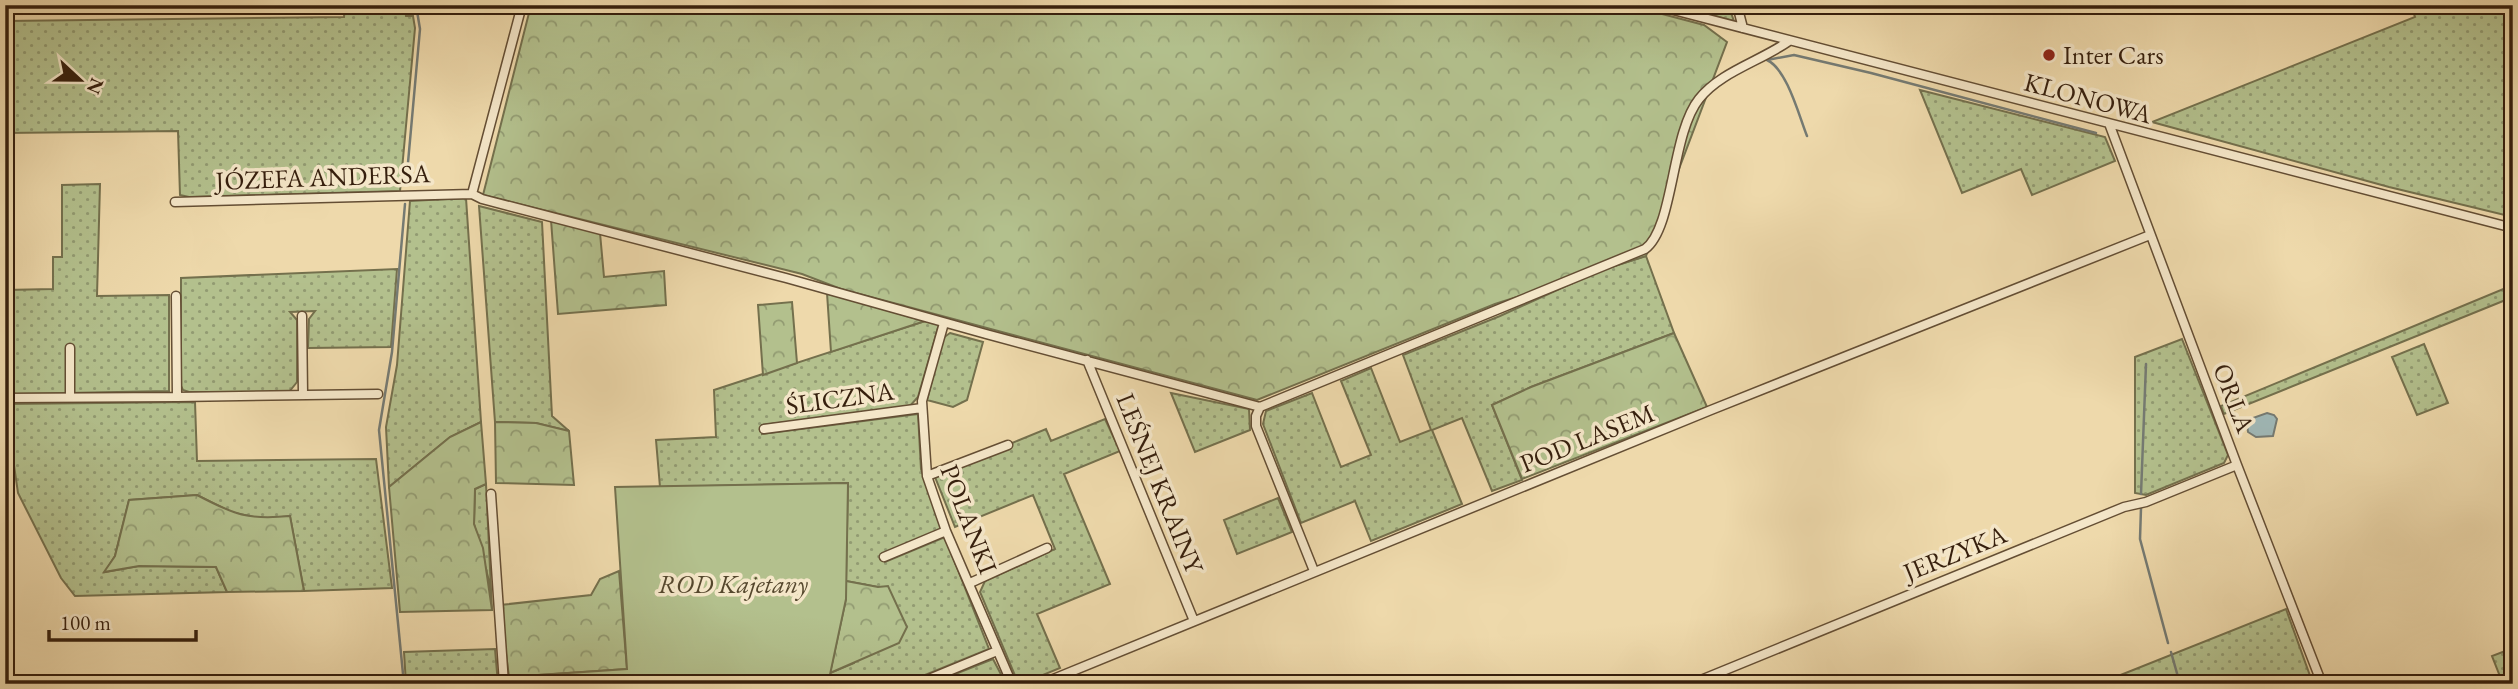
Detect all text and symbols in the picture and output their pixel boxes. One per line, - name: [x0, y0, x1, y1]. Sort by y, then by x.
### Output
- place label: Inter Cars: [2063, 38, 2164, 72]
- north arrow: [46, 46, 116, 116]
- marker: Inter Cars: [2041, 47, 2057, 63]
- street label: KLONOWA: [2020, 65, 2156, 132]
- text: N: [81, 74, 110, 99]
- street label: JÓZEFA ANDERSA: [213, 156, 432, 198]
- street label: ORLA: [2205, 359, 2263, 438]
- street label: ŚLICZNA: [784, 373, 897, 422]
- street label: LEŚNEJ KRAINY: [1108, 388, 1212, 580]
- street label: POD LASEM: [1515, 396, 1659, 480]
- street label: POLANKI: [933, 459, 1005, 579]
- street label: JERZYKA: [1896, 517, 2013, 590]
- park label: ROD Kajetany: [658, 567, 809, 601]
- scale bar: [49, 598, 196, 642]
- text: 100 m: [60, 609, 111, 636]

